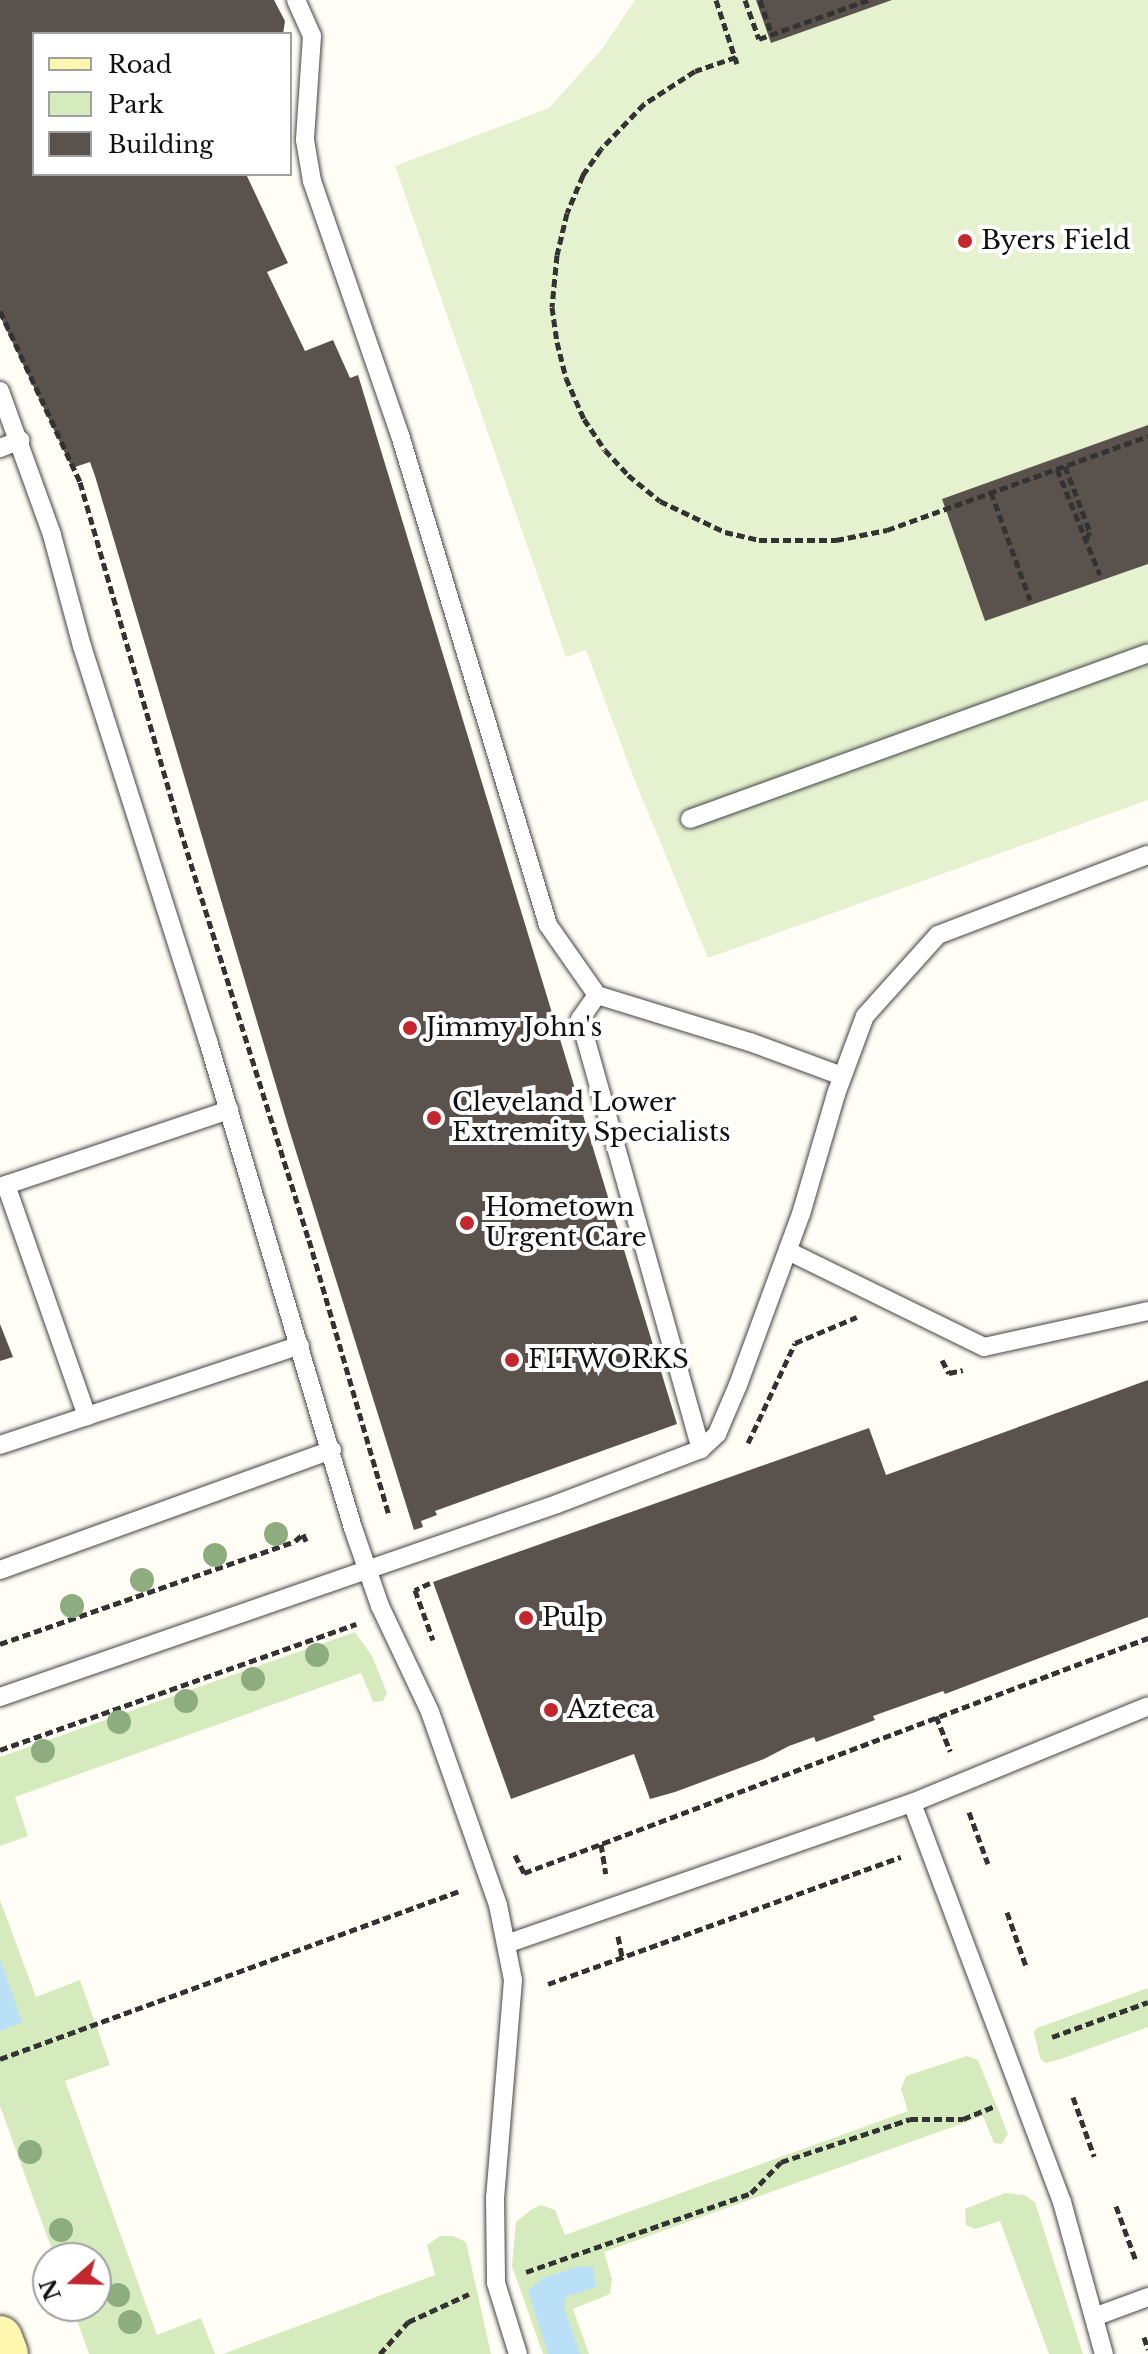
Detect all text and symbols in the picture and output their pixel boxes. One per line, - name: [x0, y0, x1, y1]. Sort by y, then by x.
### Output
- legend: [32, 32, 292, 176]
- text: Road: [108, 50, 172, 79]
- text: Park: [108, 90, 164, 119]
- text: Building: [108, 130, 214, 159]
- place label: Byers Field: [981, 225, 1130, 257]
- marker: Byers Field: [956, 232, 974, 250]
- place label: Jimmy John's: [426, 1012, 603, 1044]
- marker: Jimmy John's: [401, 1019, 419, 1037]
- place label: Cleveland Lower Extremity Specialists: [452, 1087, 731, 1148]
- marker: Cleveland Lower Extremity Specialists: [423, 1107, 445, 1129]
- place label: Hometown Urgent Care: [485, 1192, 647, 1254]
- marker: Hometown Urgent Care: [456, 1212, 478, 1234]
- place label: FITWORKS: [528, 1344, 689, 1376]
- marker: FITWORKS: [503, 1351, 521, 1369]
- place label: Pulp: [542, 1602, 603, 1634]
- marker: Pulp: [517, 1609, 535, 1627]
- place label: Azteca: [567, 1694, 655, 1726]
- marker: Azteca: [542, 1701, 560, 1719]
- north arrow: [32, 2242, 112, 2322]
- text: N: [35, 2275, 67, 2304]

